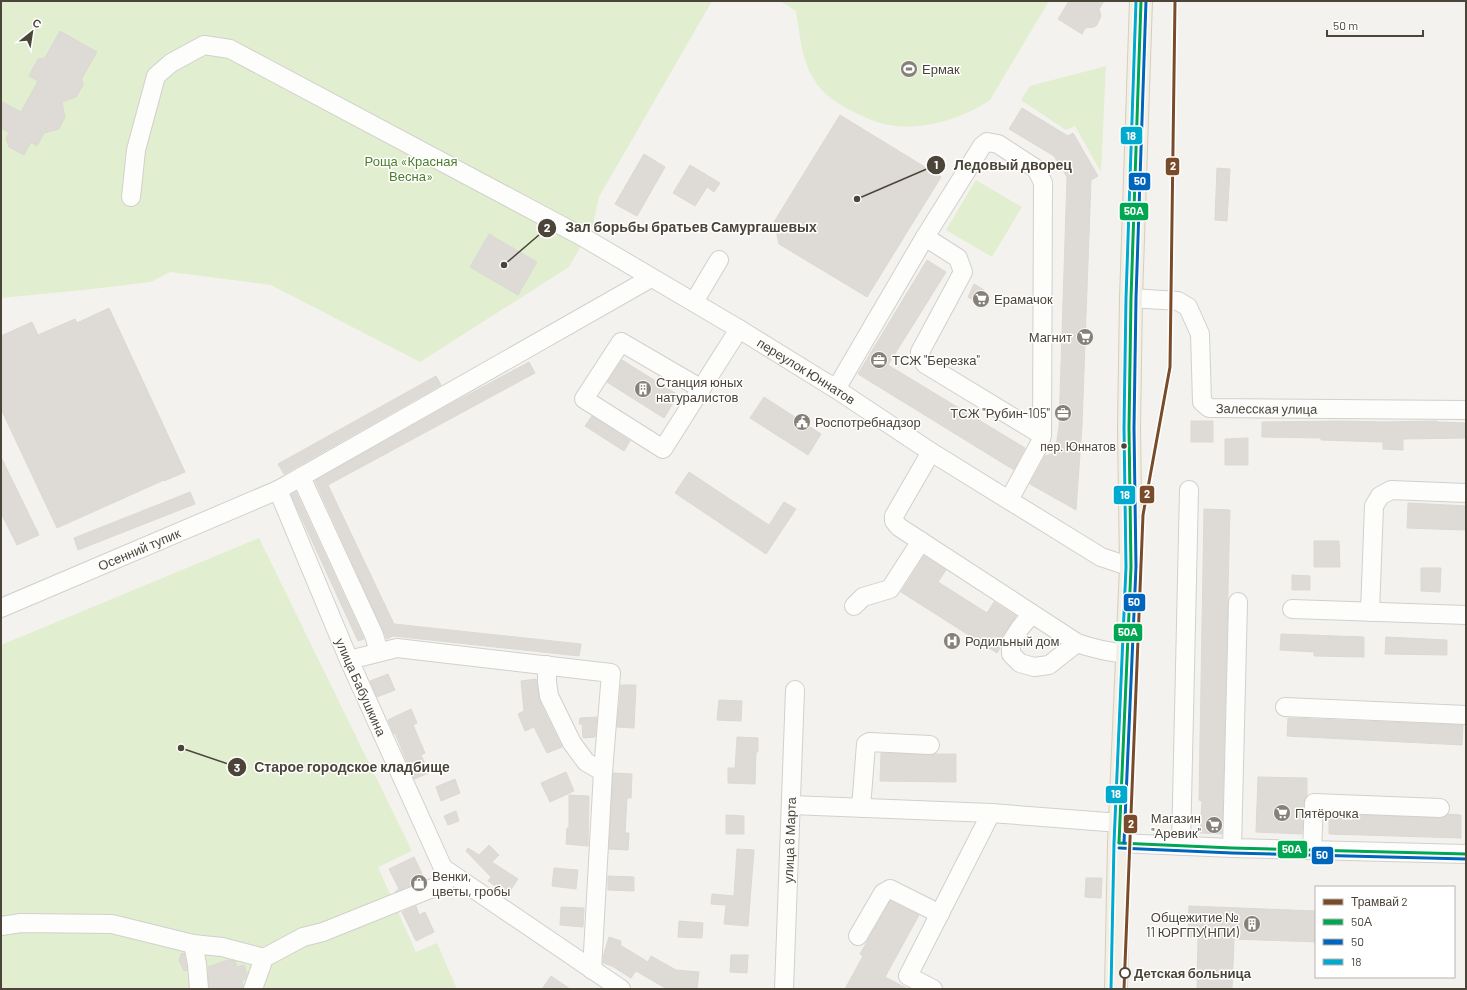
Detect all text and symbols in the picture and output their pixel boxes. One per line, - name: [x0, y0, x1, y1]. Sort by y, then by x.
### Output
- north arrow: [12, 12, 52, 52]
- scale bar: [1327, 12, 1423, 38]
- text: С: [31, 15, 44, 31]
- text: 50 m: [1333, 18, 1358, 32]
- sports icon: Ермак: [899, 59, 919, 79]
- place label: Ермак: [922, 61, 960, 77]
- line badge: 18: [1120, 126, 1143, 145]
- text: 18: [1126, 129, 1136, 142]
- callout: Ледовый дворец: [926, 152, 1080, 178]
- park label: Роща «Красная Весна»: [365, 153, 457, 184]
- text: Ледовый дворец: [954, 156, 1072, 173]
- text: 1: [934, 157, 938, 171]
- line badge: 2: [1165, 157, 1180, 176]
- text: 2: [1170, 159, 1176, 172]
- line badge: 50: [1128, 172, 1151, 191]
- text: 50: [1134, 174, 1146, 187]
- line badge: 50А: [1119, 202, 1149, 221]
- text: 50А: [1124, 204, 1144, 217]
- callout: Зал борьбы братьев Самургашевых: [537, 215, 824, 241]
- text: Зал борьбы братьев Самургашевых: [565, 218, 817, 235]
- text: 2: [544, 220, 551, 234]
- supermarket icon: Ерамачок: [971, 289, 991, 309]
- place label: Ерамачок: [994, 291, 1053, 307]
- supermarket icon: Магнит: [1075, 327, 1095, 347]
- place label: Магнит: [1029, 329, 1072, 345]
- street label: переулок Юннатов: [754, 334, 858, 408]
- office icon: ТСЖ "Березка": [869, 350, 889, 370]
- place label: ТСЖ "Березка": [892, 352, 980, 368]
- place label: Станция юных натуралистов: [656, 374, 743, 405]
- building icon: Станция юных натуралистов: [633, 379, 653, 399]
- street label: Залесская улица: [1216, 400, 1318, 417]
- office icon: ТСЖ "Рубин-105": [1053, 403, 1073, 423]
- place label: ТСЖ "Рубин-105": [950, 405, 1051, 421]
- public building icon: Роспотребнадзор: [792, 412, 812, 432]
- place label: Роспотребнадзор: [815, 414, 921, 430]
- place label: пер. Юннатов: [1040, 439, 1116, 454]
- marker: пер. Юннатов: [1119, 441, 1129, 451]
- line badge: 18: [1113, 485, 1136, 505]
- line badge: 2: [1139, 485, 1155, 504]
- text: 2: [1144, 487, 1150, 500]
- text: 18: [1120, 488, 1130, 501]
- street label: Осенний тупик: [95, 524, 183, 574]
- line badge: 50: [1123, 593, 1146, 612]
- text: 50: [1128, 595, 1140, 608]
- line badge: 50А: [1113, 623, 1143, 642]
- text: 50А: [1118, 625, 1138, 638]
- hospital icon: Родильный дом: [942, 631, 962, 651]
- place label: Родильный дом: [965, 633, 1059, 649]
- street label: улица Бабушкина: [332, 636, 390, 739]
- callout: Старое городское кладбище: [227, 754, 458, 780]
- text: Старое городское кладбище: [254, 758, 450, 775]
- text: 3: [234, 760, 240, 774]
- line badge: 18: [1105, 785, 1128, 804]
- text: 18: [1111, 787, 1121, 800]
- street label: улица 8 Марта: [780, 796, 799, 883]
- supermarket icon: Пятёрочка: [1272, 803, 1292, 823]
- place label: Пятёрочка: [1295, 805, 1359, 821]
- place label: Магазин "Аревик": [1151, 810, 1202, 841]
- line badge: 2: [1123, 814, 1138, 834]
- supermarket icon: Магазин "Аревик": [1204, 815, 1224, 835]
- text: 2: [1128, 817, 1134, 830]
- line badge: 50А: [1277, 840, 1308, 859]
- text: 50А: [1282, 842, 1302, 855]
- line badge: 50: [1311, 846, 1334, 865]
- text: 50: [1316, 848, 1328, 861]
- place label: Венки, цветы, гробы: [432, 868, 510, 899]
- shop icon: Венки, цветы, гробы: [409, 873, 429, 893]
- legend: [1315, 886, 1455, 978]
- text: Трамвай 2: [1351, 894, 1408, 909]
- place label: Общежитие № 11 ЮРГПУ(НПИ): [1146, 909, 1240, 940]
- building icon: Общежитие № 11 ЮРГПУ(НПИ): [1242, 914, 1262, 934]
- text: 50А: [1351, 914, 1372, 928]
- text: 50: [1351, 934, 1364, 948]
- text: 18: [1351, 954, 1361, 968]
- place label: Детская больница: [1134, 965, 1252, 981]
- marker: Детская больница: [1119, 967, 1131, 979]

